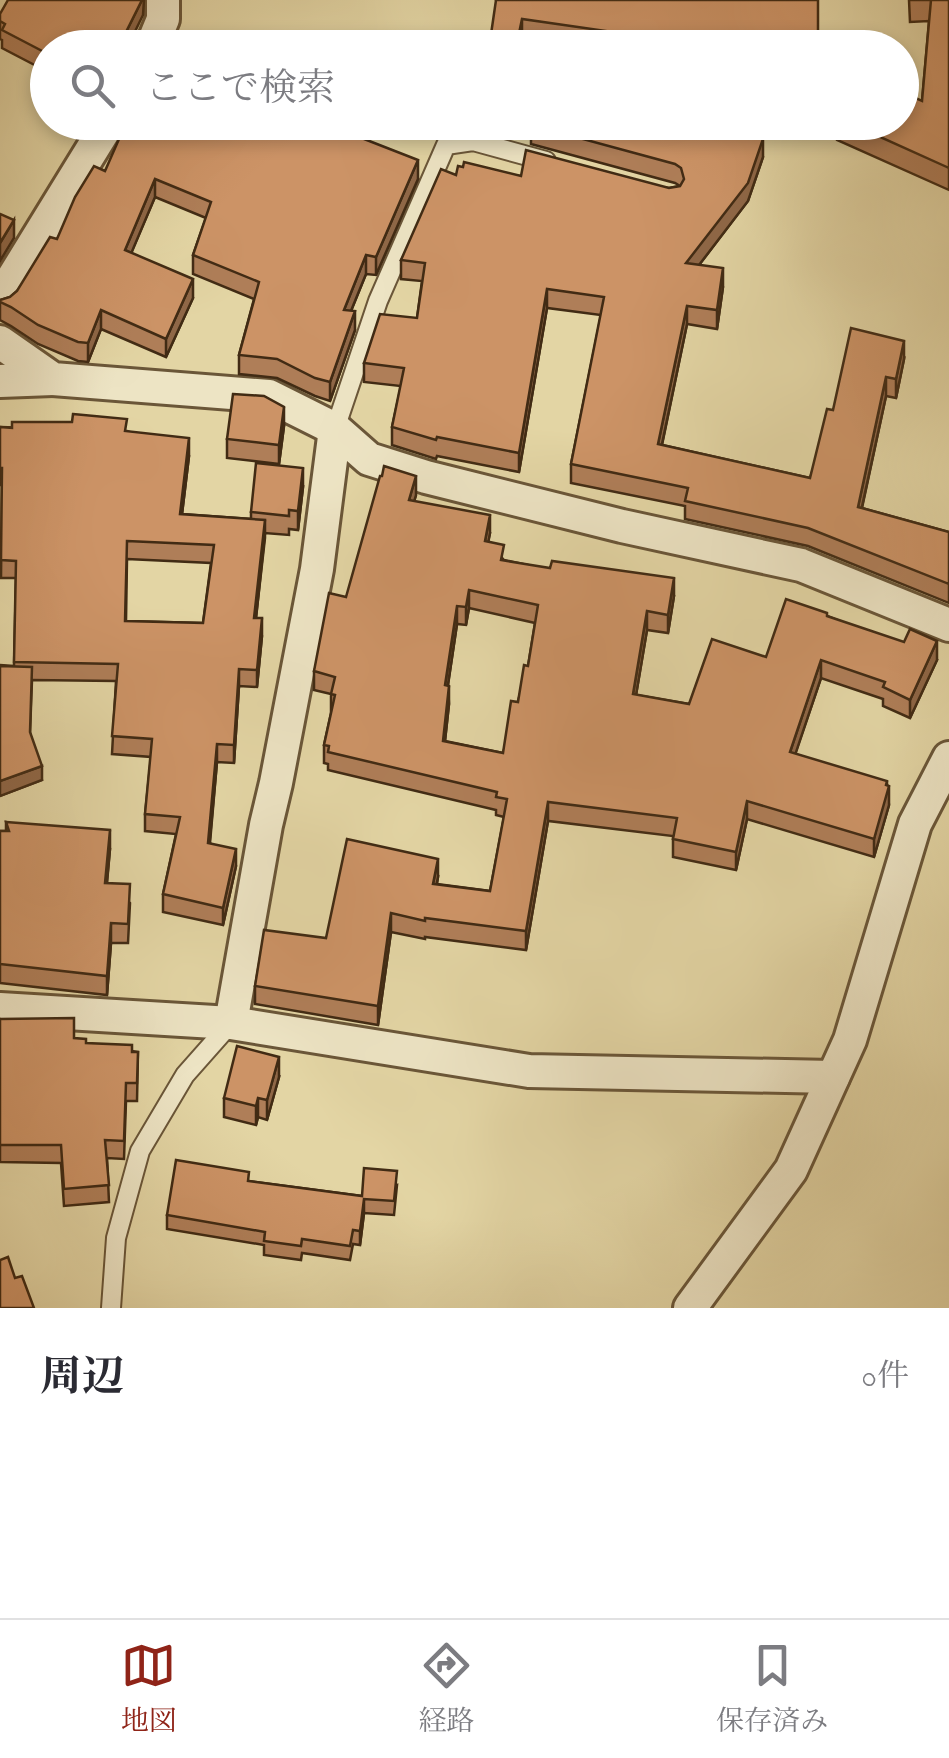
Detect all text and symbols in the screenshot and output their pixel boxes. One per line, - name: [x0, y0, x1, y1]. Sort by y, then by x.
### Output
- search box: [30, 30, 919, 140]
- icon: search: [65, 58, 120, 113]
- text: ここで検索: [145, 66, 335, 114]
- text: 周辺: [40, 1352, 124, 1405]
- text: 0件: [861, 1357, 909, 1398]
- tab: 地図: [121, 1638, 177, 1740]
- tab: 経路: [418, 1638, 474, 1740]
- tab: 保存済み: [716, 1638, 828, 1740]

